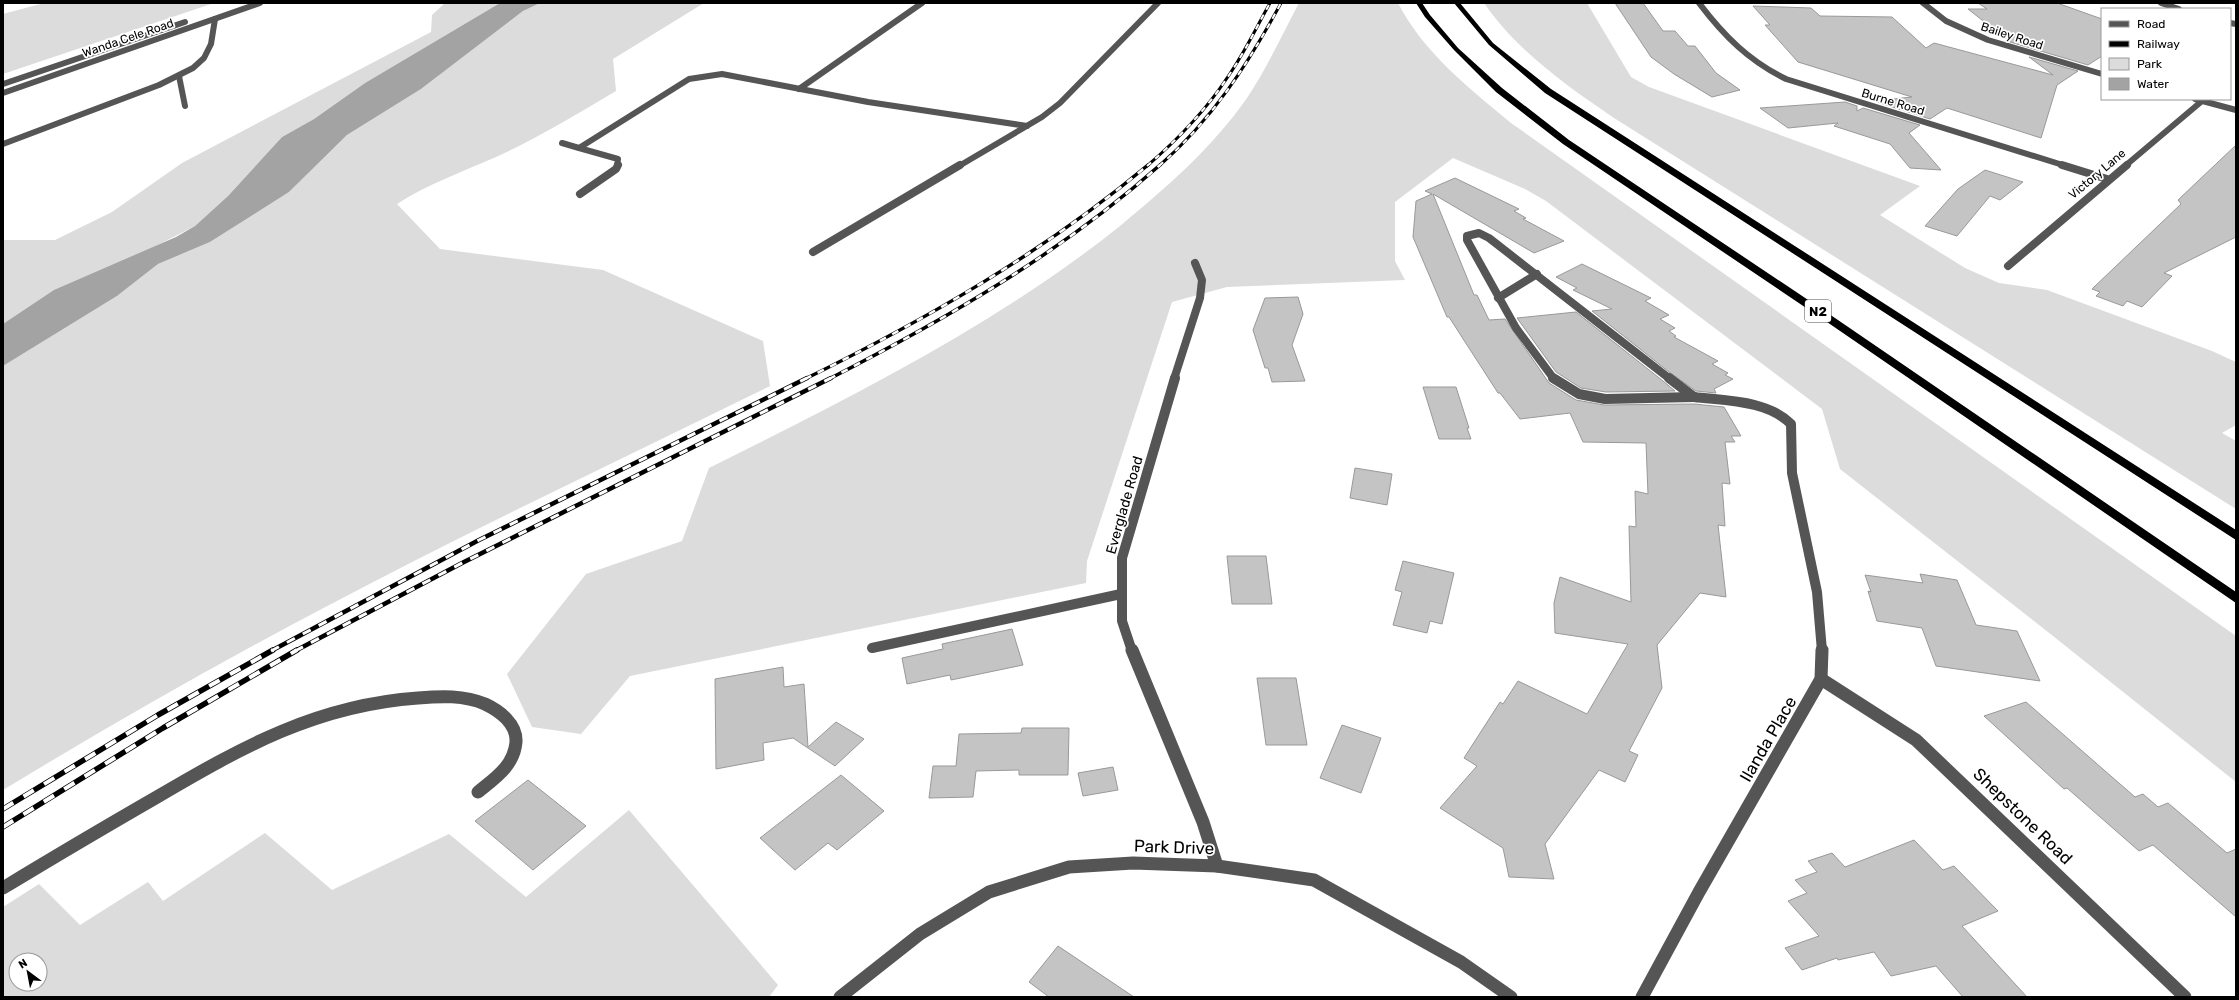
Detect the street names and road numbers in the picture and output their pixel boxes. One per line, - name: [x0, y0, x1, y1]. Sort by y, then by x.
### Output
- street label: Wanda Cele Road: [80, 16, 176, 60]
- street label: Bailey Road: [1979, 19, 2045, 53]
- street label: Burne Road: [1860, 86, 1926, 118]
- street label: Victory Lane: [2066, 146, 2129, 202]
- road number: N2: [1805, 300, 1831, 322]
- street label: Everglade Road: [1102, 454, 1147, 556]
- street label: Ilanda Place: [1735, 693, 1801, 785]
- street label: Shepstone Road: [1969, 764, 2077, 868]
- street label: Park Drive: [1134, 836, 1214, 858]

